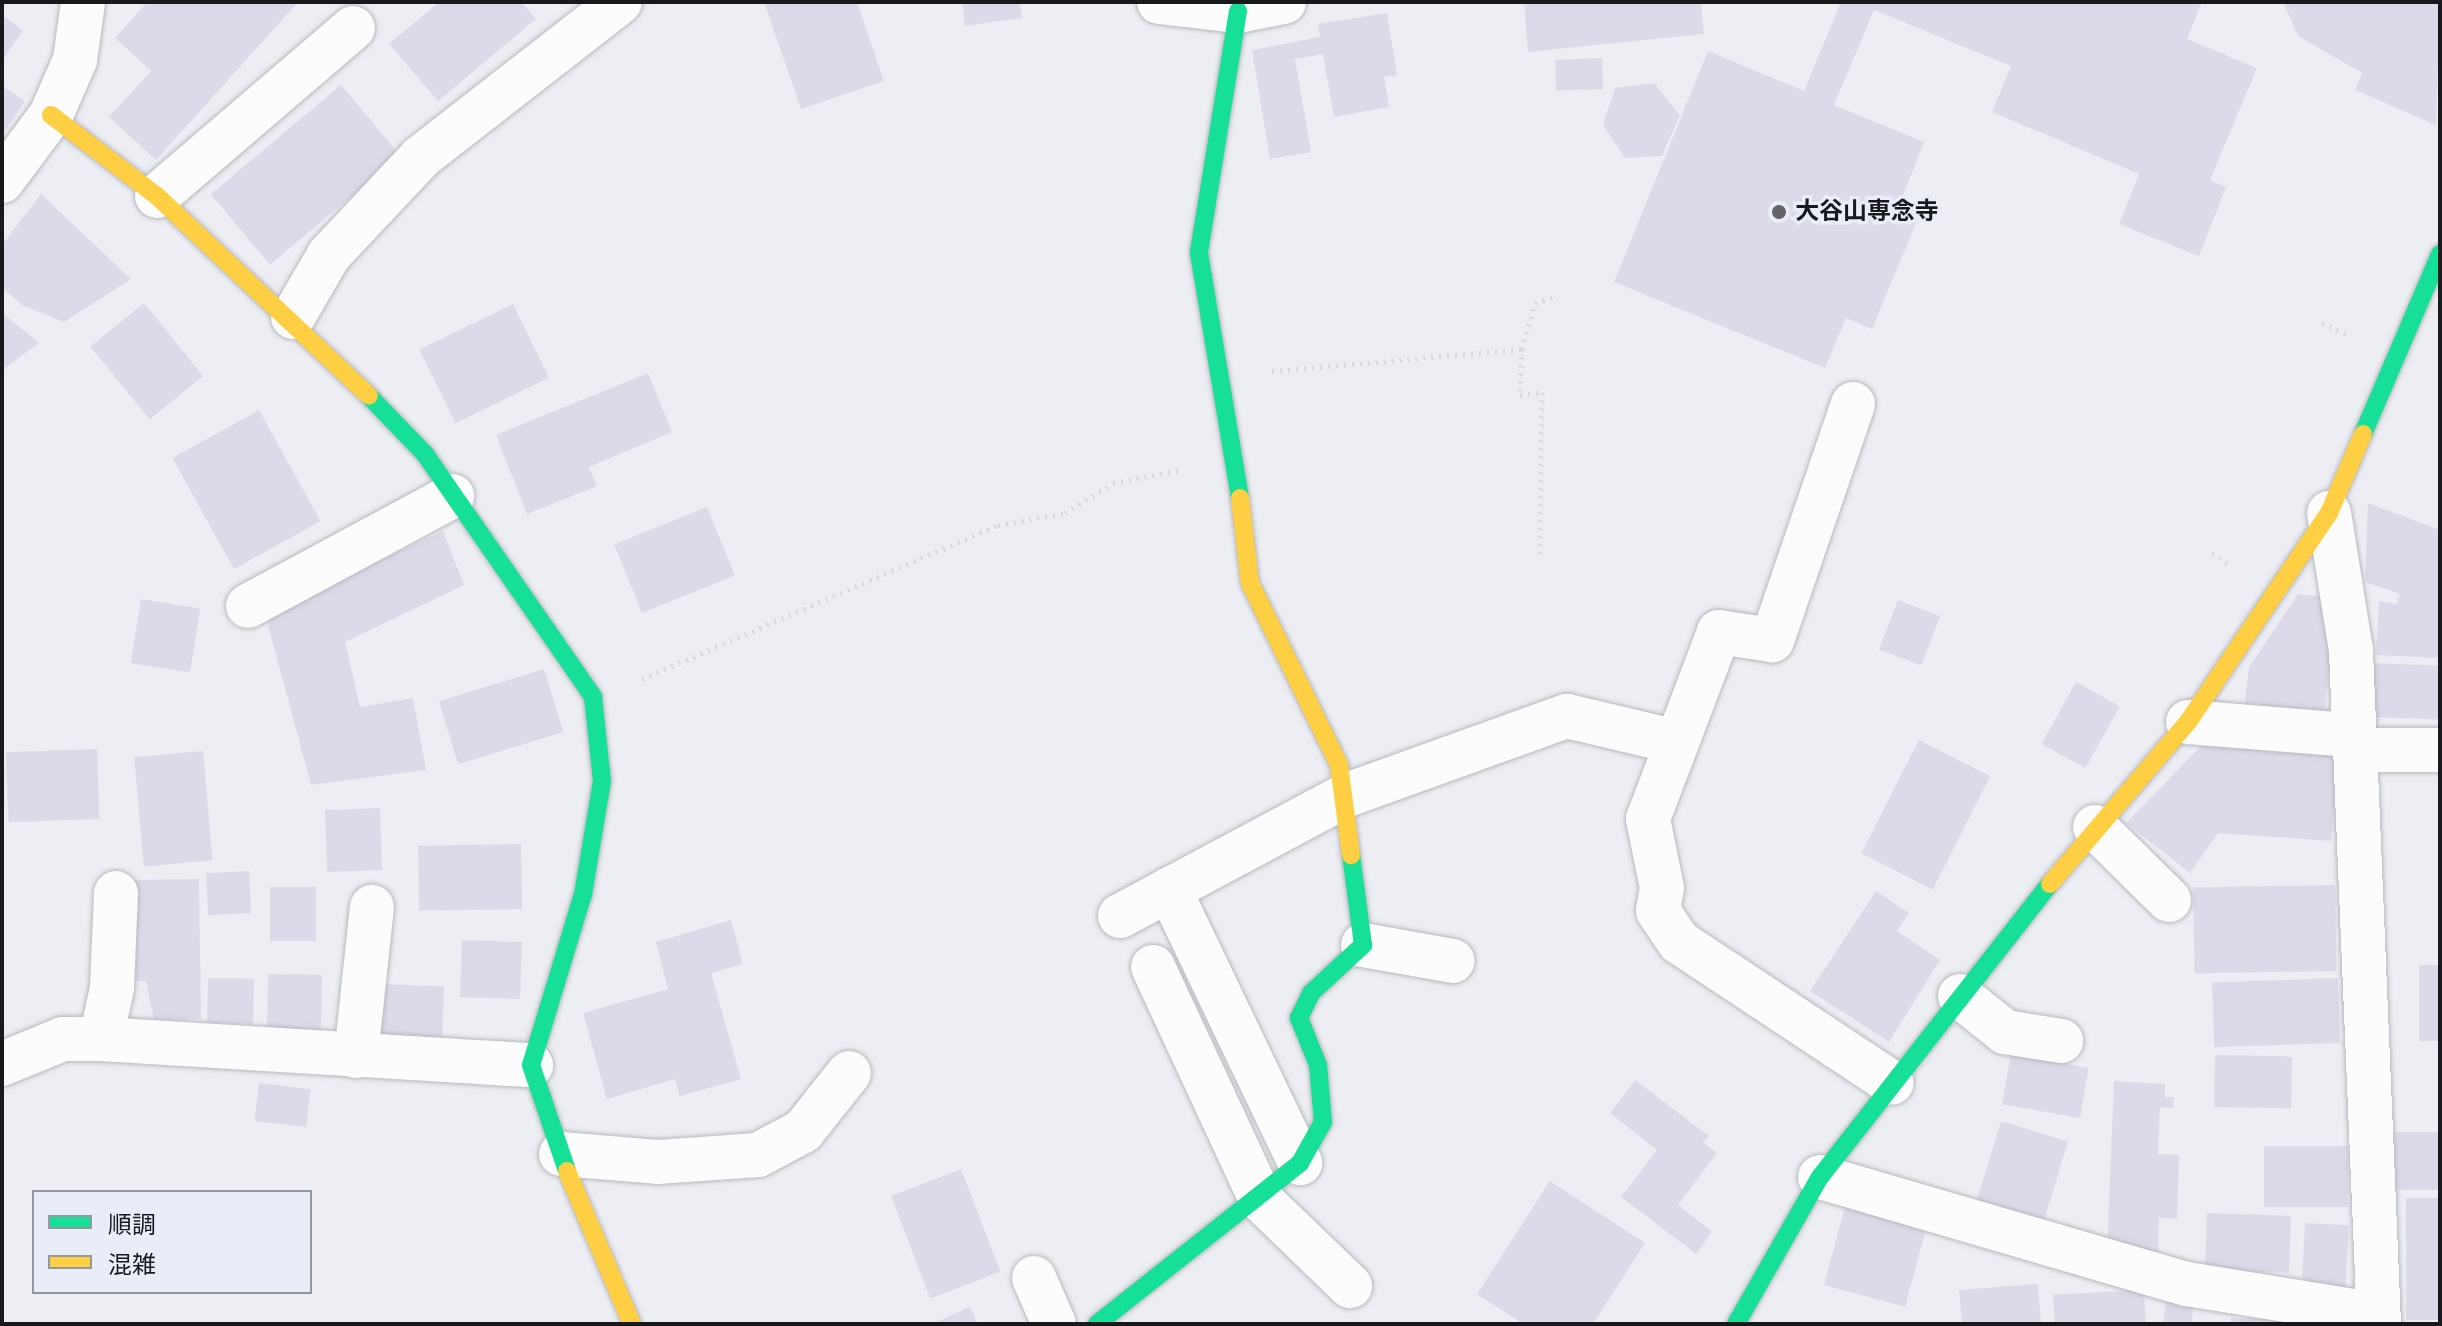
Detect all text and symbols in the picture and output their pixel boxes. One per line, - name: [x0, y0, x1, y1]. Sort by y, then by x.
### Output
- place label: 大谷山専念寺: [1795, 198, 1939, 226]
- marker: 大谷山専念寺: [1770, 203, 1788, 221]
- legend: [32, 1190, 312, 1294]
- text: 順調: [108, 1211, 156, 1239]
- text: 混雑: [108, 1251, 156, 1279]

